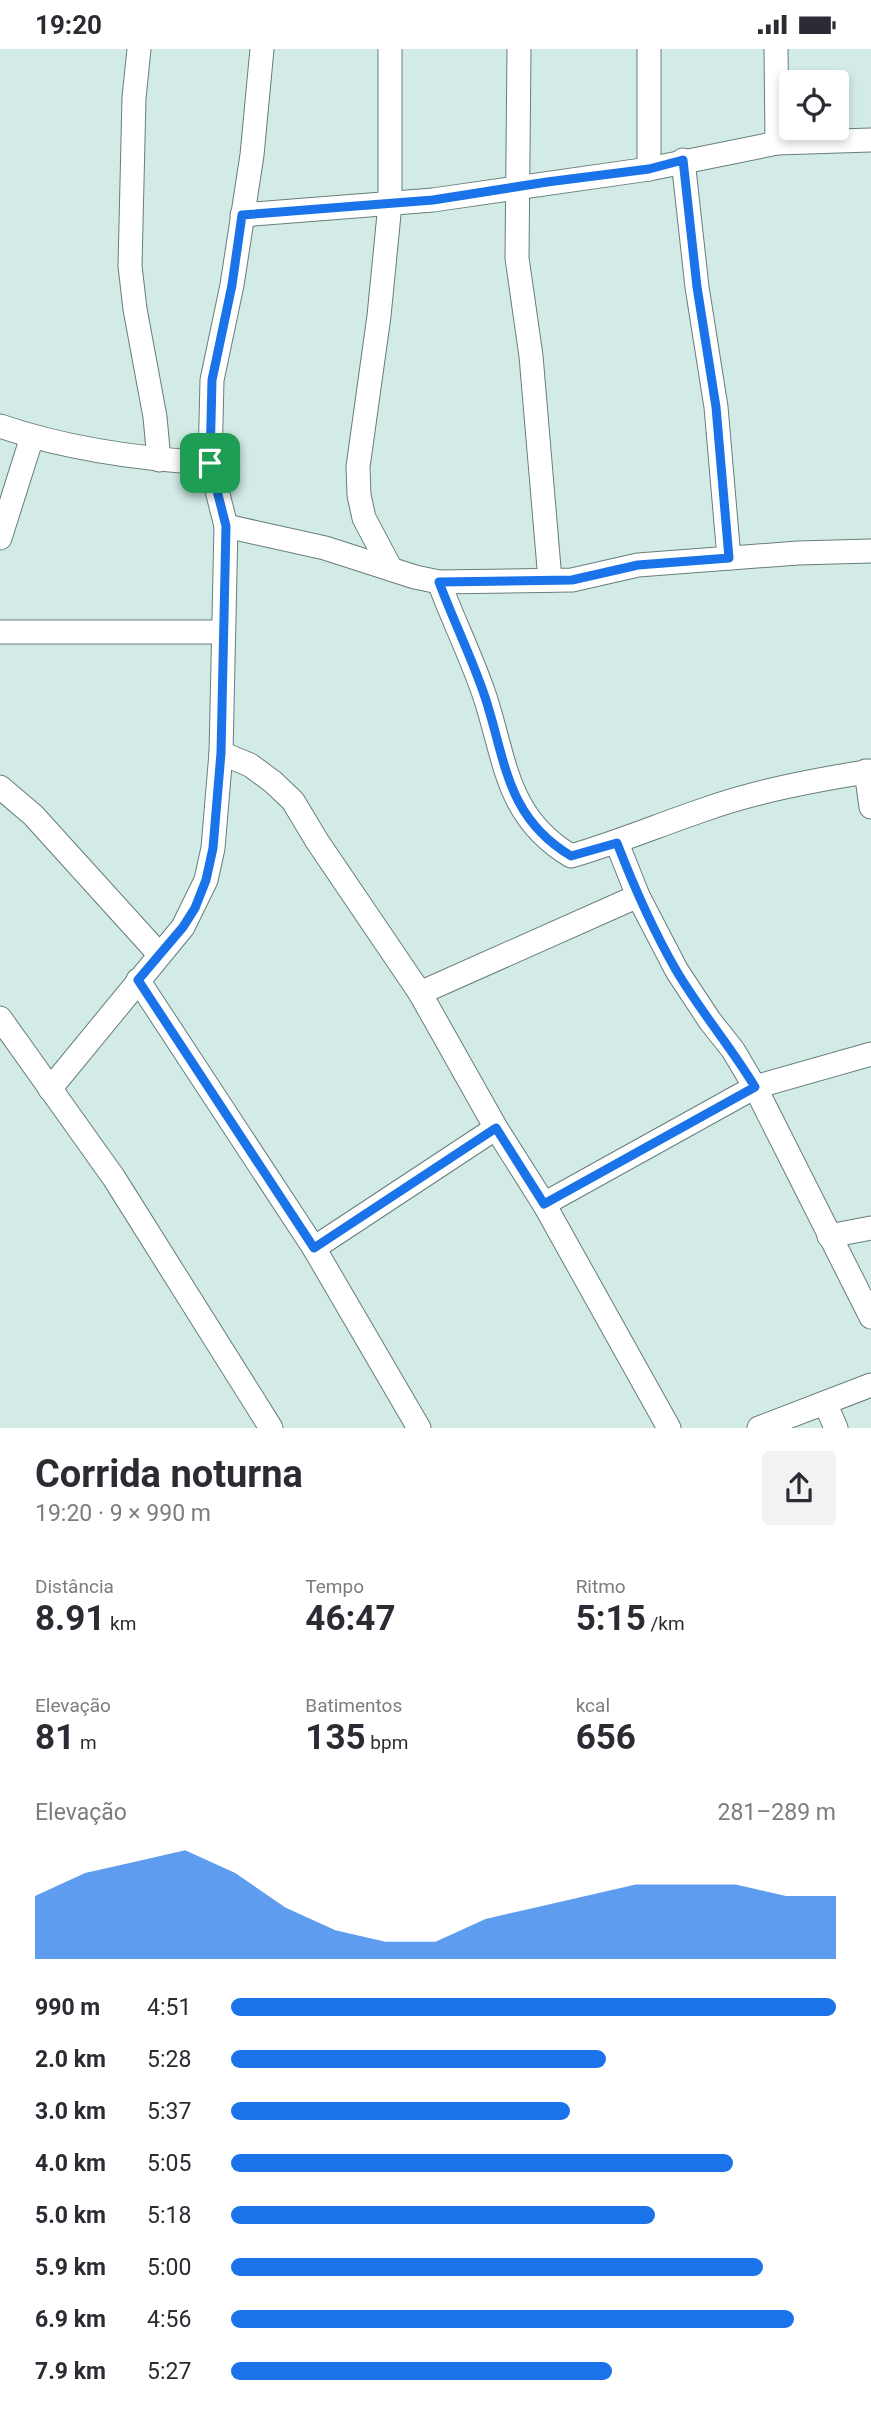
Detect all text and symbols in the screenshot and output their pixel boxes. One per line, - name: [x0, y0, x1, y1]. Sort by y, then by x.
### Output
- text: 19:20: [35, 10, 102, 40]
- map controls: [779, 70, 849, 140]
- button: locate: [779, 70, 849, 140]
- pin: [180, 433, 240, 493]
- icon: arrive: [191, 444, 229, 482]
- button: share: [762, 1451, 836, 1525]
- text: Corrida noturna: [35, 1452, 303, 1496]
- text: 19:20 · 9 × 990 m: [35, 1500, 211, 1527]
- text: Distância: [35, 1575, 114, 1598]
- text: Tempo: [305, 1575, 364, 1598]
- text: Ritmo: [576, 1575, 626, 1598]
- text: 8.91: [35, 1598, 105, 1639]
- text: 46:47: [305, 1598, 396, 1639]
- text: 5:15: [576, 1598, 646, 1639]
- text: km: [105, 1612, 136, 1635]
- text: /km: [646, 1612, 685, 1635]
- text: Elevação: [35, 1694, 111, 1717]
- text: Batimentos: [305, 1694, 402, 1717]
- text: kcal: [576, 1694, 610, 1717]
- text: 81: [35, 1717, 75, 1758]
- text: 135: [305, 1717, 366, 1758]
- text: 656: [576, 1717, 636, 1758]
- text: m: [75, 1731, 97, 1754]
- text: bpm: [366, 1731, 408, 1754]
- text: Elevação: [35, 1799, 127, 1826]
- text: 281–289 m: [717, 1799, 836, 1826]
- text: 990 m: [35, 1994, 100, 2021]
- text: 4:51: [147, 1994, 191, 2021]
- text: 2.0 km: [35, 2046, 106, 2073]
- text: 5:28: [147, 2046, 191, 2073]
- text: 3.0 km: [35, 2098, 106, 2125]
- text: 5:37: [147, 2098, 191, 2125]
- text: 4.0 km: [35, 2150, 106, 2177]
- text: 5:05: [147, 2150, 191, 2177]
- text: 5.0 km: [35, 2202, 106, 2229]
- text: 5:18: [147, 2202, 191, 2229]
- text: 5.9 km: [35, 2254, 106, 2281]
- text: 5:00: [147, 2254, 191, 2281]
- text: 6.9 km: [35, 2306, 106, 2333]
- text: 4:56: [147, 2306, 191, 2333]
- text: 7.9 km: [35, 2358, 106, 2385]
- text: 5:27: [147, 2358, 191, 2385]

